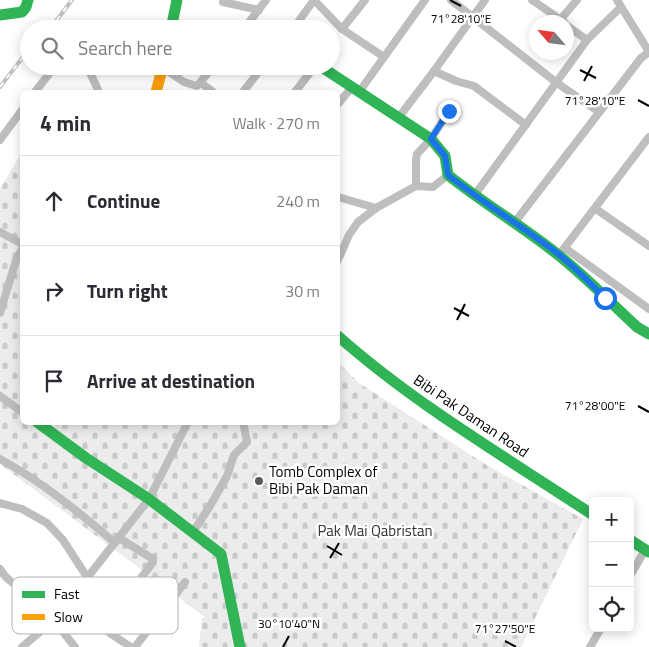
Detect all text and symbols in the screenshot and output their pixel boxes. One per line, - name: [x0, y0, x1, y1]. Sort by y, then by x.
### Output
- text: 71°28'10"E: [431, 9, 492, 28]
- north arrow: [529, 15, 574, 60]
- search box: [20, 20, 340, 75]
- text: Search here: [78, 33, 172, 62]
- icon: search: [38, 34, 66, 62]
- text: 71°28'10"E: [565, 91, 626, 110]
- route end: [438, 100, 461, 123]
- text: 4 min: [40, 107, 91, 139]
- text: Walk · 270 m: [232, 111, 320, 135]
- text: Continue: [87, 186, 160, 215]
- icon: ahead: [40, 187, 68, 215]
- text: 240 m: [276, 189, 320, 213]
- text: Turn right: [87, 276, 168, 305]
- icon: right: [40, 277, 68, 305]
- text: 30 m: [285, 279, 320, 303]
- route start: [594, 287, 617, 310]
- text: Arrive at destination: [87, 366, 255, 395]
- icon: arrive: [40, 367, 68, 395]
- street label: Bibi Pak Daman Road: [409, 368, 534, 463]
- text: 71°28'00"E: [565, 396, 626, 415]
- place label: Tomb Complex of Bibi Pak Daman: [269, 460, 378, 500]
- marker: Tomb Complex of Bibi Pak Daman: [253, 475, 265, 487]
- map controls: [589, 497, 634, 632]
- button: +: [589, 497, 634, 542]
- park label: Pak Mai Qabristan: [317, 519, 433, 542]
- button: −: [589, 542, 634, 587]
- legend: [12, 577, 178, 634]
- text: Fast: [54, 583, 79, 604]
- button: locate: [589, 587, 634, 632]
- text: Slow: [54, 606, 83, 627]
- text: 30°10'40"N: [258, 614, 320, 633]
- text: 71°27'50"E: [475, 619, 536, 638]

